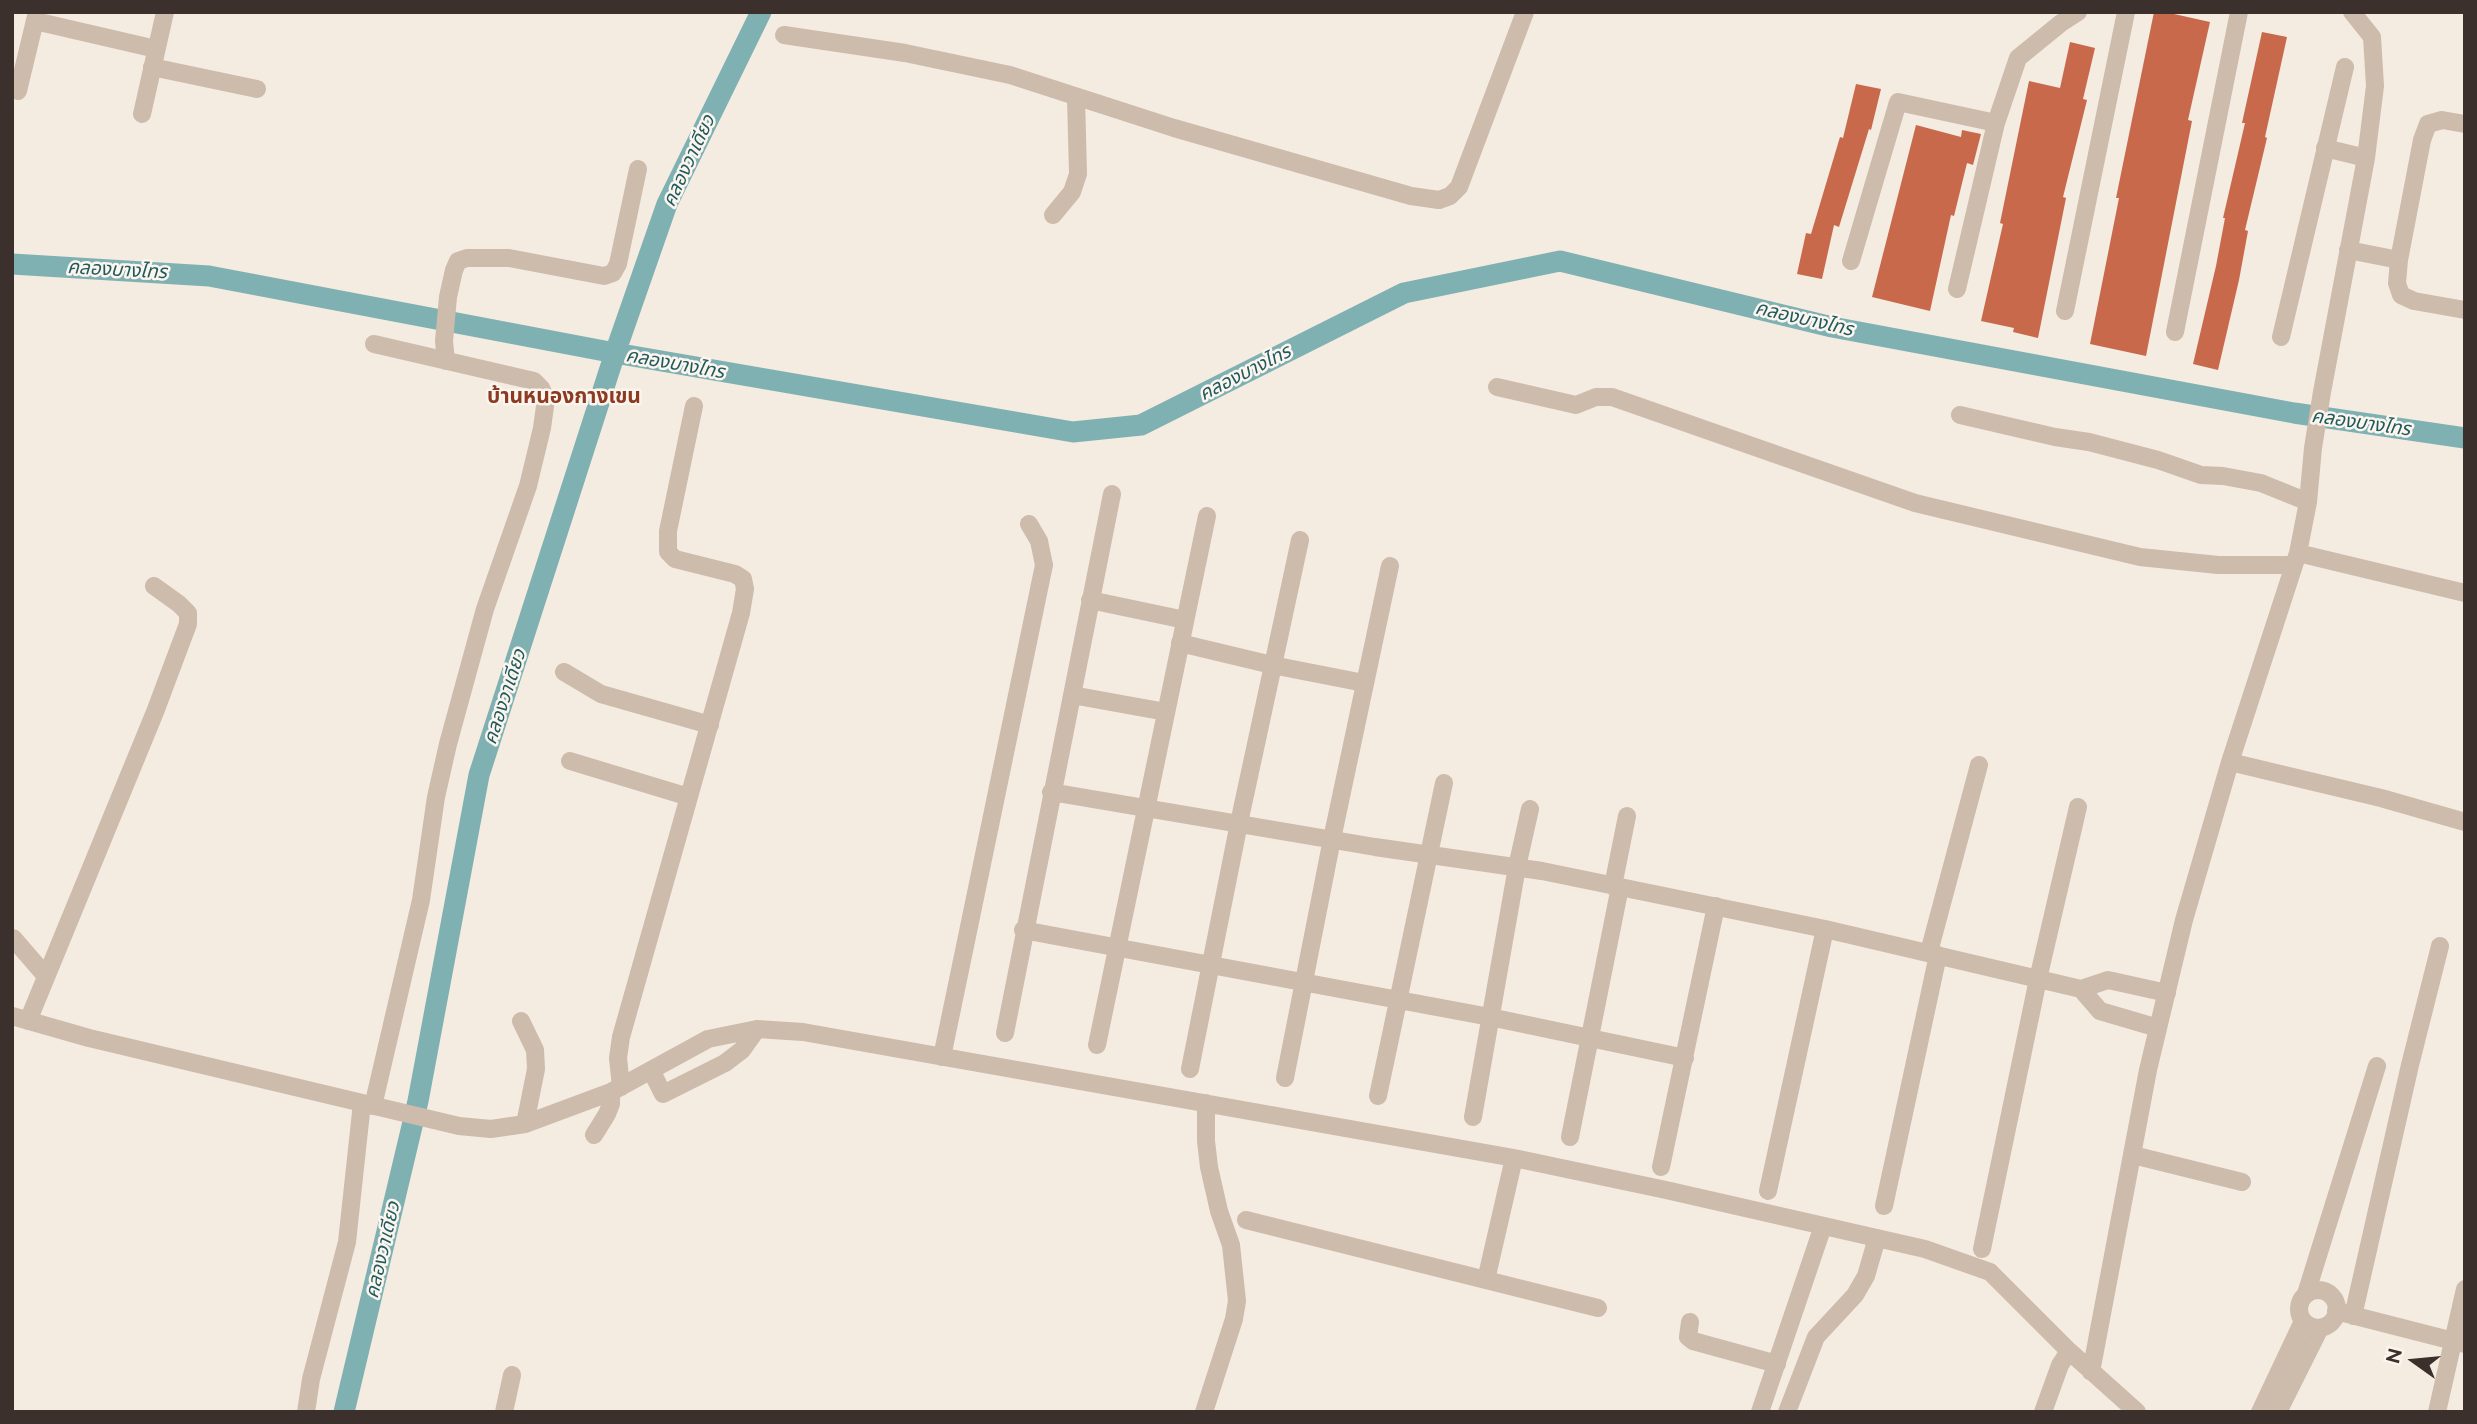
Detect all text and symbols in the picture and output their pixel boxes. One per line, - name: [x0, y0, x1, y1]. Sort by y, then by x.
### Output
- water label: คลองวาเดียว: [658, 112, 720, 210]
- water label: คลองบางไทร: [67, 256, 167, 284]
- water label: คลองบางไทร: [1753, 297, 1855, 341]
- water label: คลองบางไทร: [1195, 340, 1295, 406]
- water label: คลองบางไทร: [624, 344, 726, 384]
- district label: บ้านหนองกางเขน: [487, 384, 641, 410]
- water label: คลองบางไทร: [2310, 405, 2412, 441]
- water label: คลองวาเดียว: [479, 647, 531, 747]
- water label: คลองวาเดียว: [361, 1199, 405, 1301]
- north arrow: [2379, 1326, 2449, 1396]
- text: N: [2381, 1346, 2406, 1365]

